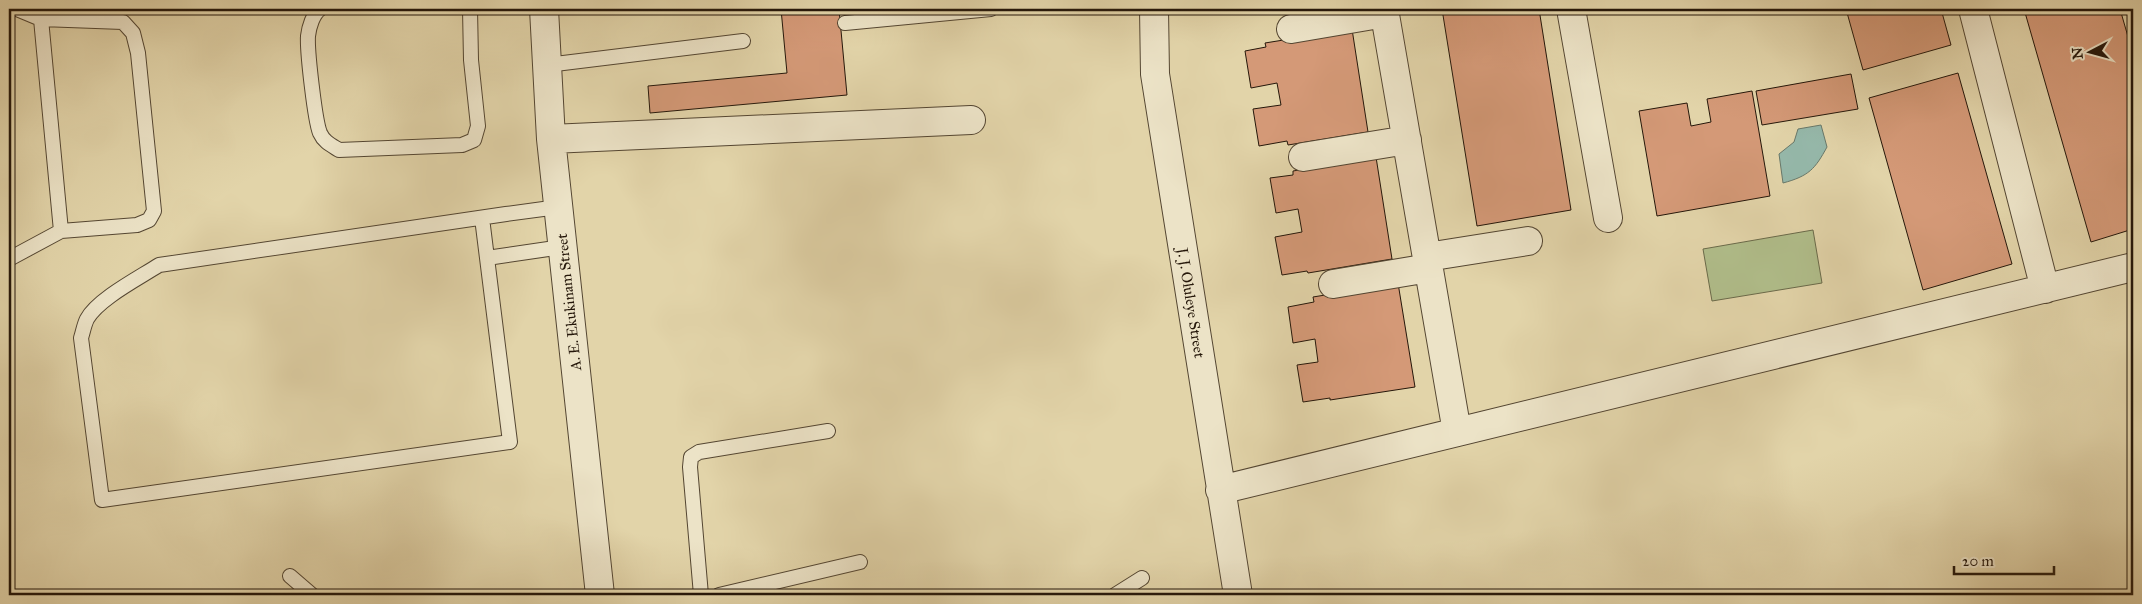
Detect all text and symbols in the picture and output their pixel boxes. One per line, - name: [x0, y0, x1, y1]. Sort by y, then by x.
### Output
- north arrow: [2064, 28, 2114, 78]
- text: N: [2068, 46, 2087, 60]
- street label: A. E. Ekukinam Street: [553, 232, 585, 373]
- street label: J. J. Oluleye Street: [1172, 245, 1209, 360]
- scale bar: [1954, 544, 2054, 576]
- text: 20 m: [1962, 552, 1994, 570]

